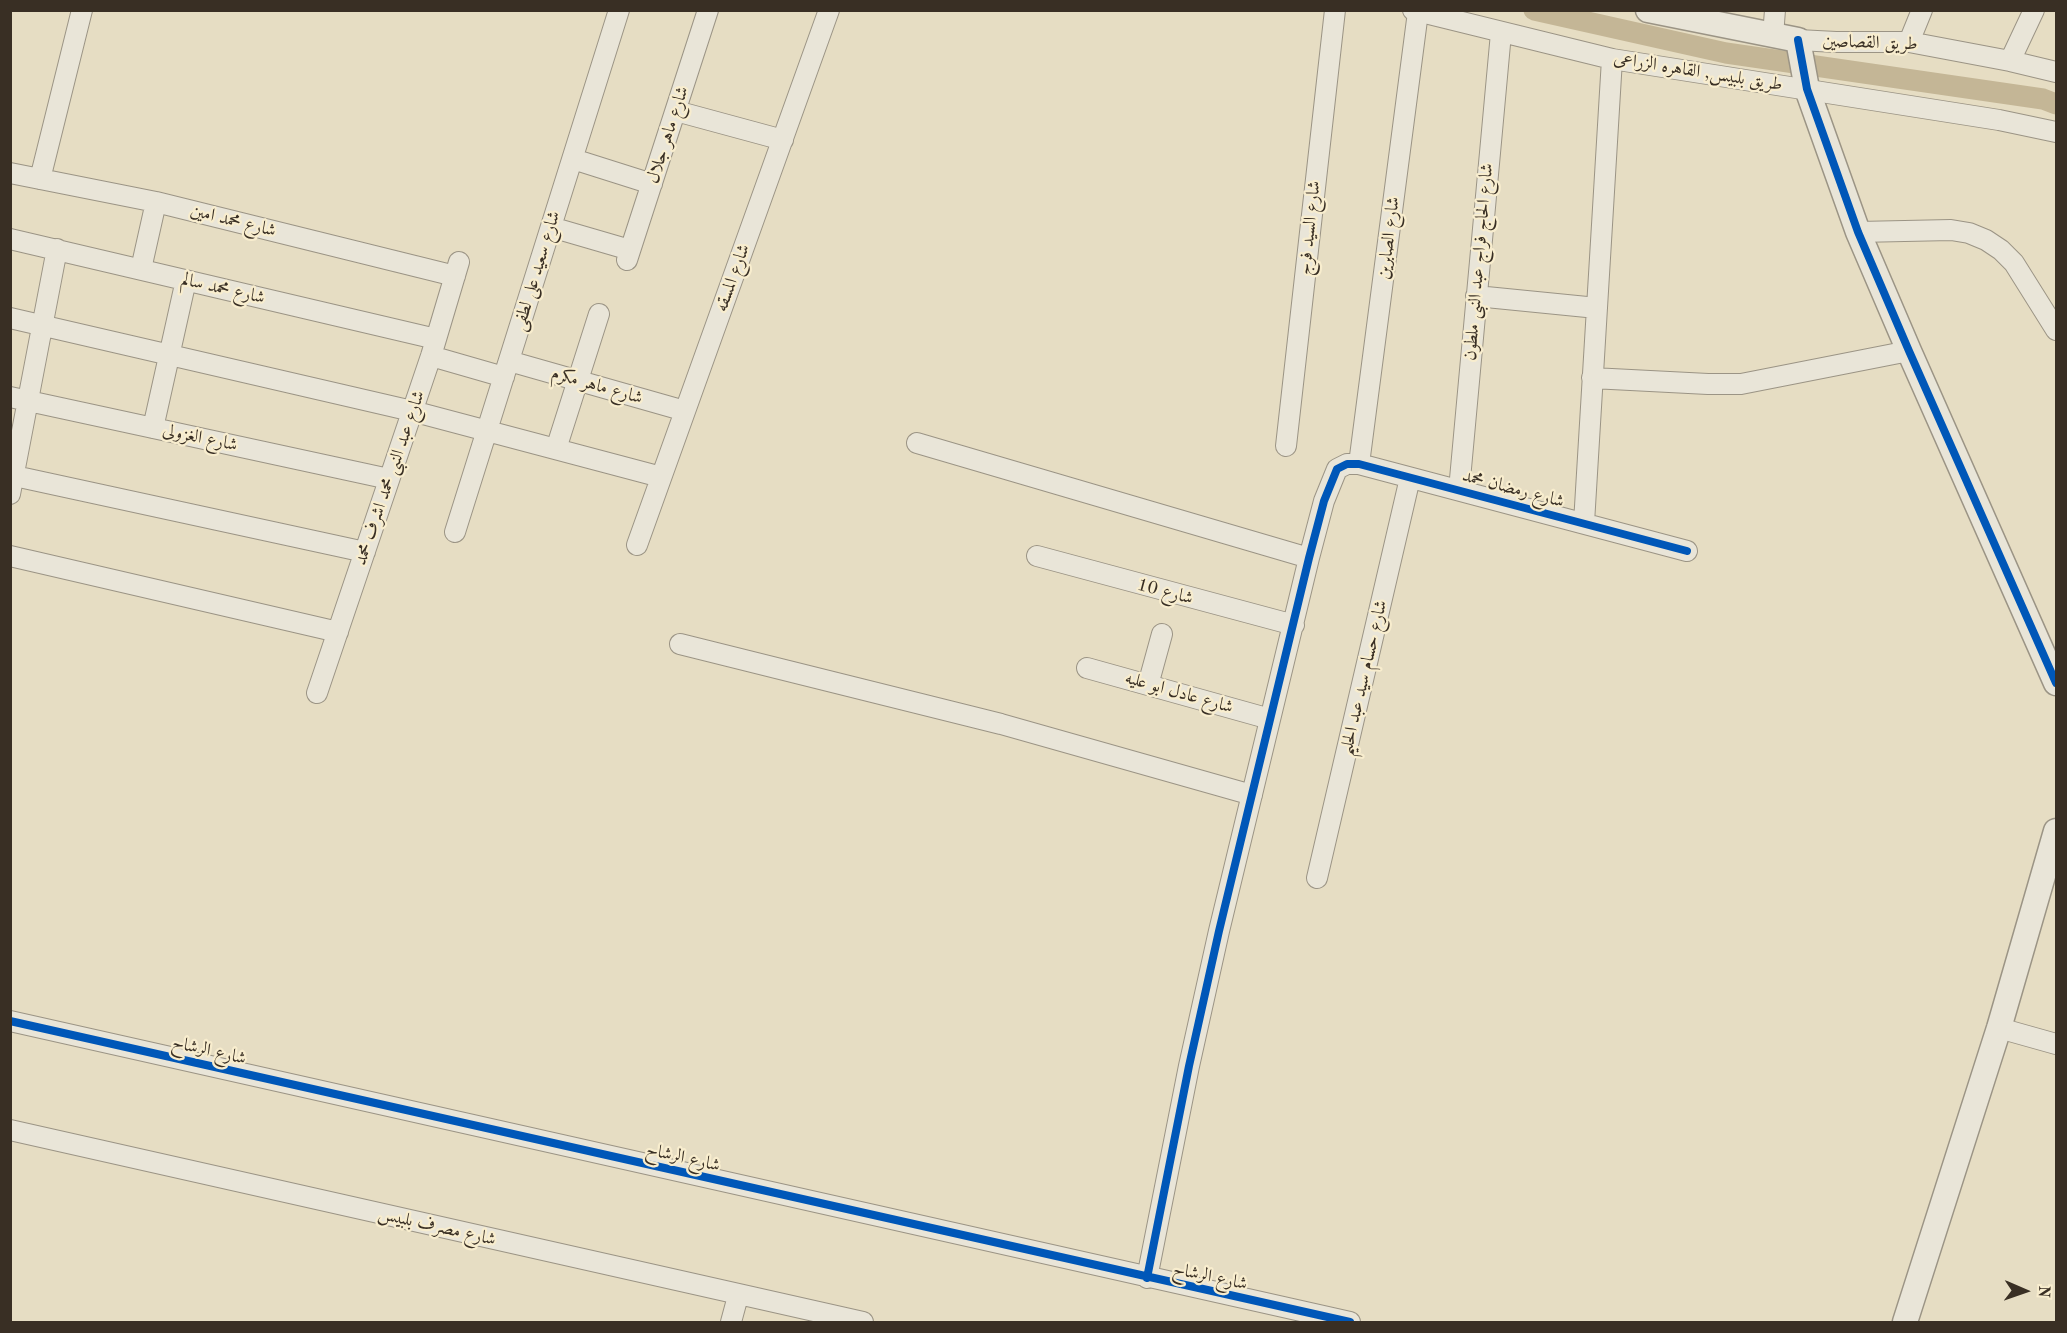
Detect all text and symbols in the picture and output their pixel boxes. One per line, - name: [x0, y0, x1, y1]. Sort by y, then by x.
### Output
- street label: طريق القصاصين: [1822, 31, 1918, 55]
- street label: طريق بلبيس, القاهره الزراعى: [1612, 48, 1784, 96]
- street label: شارع ماهر جلال: [642, 84, 694, 186]
- street label: شارع الحاج فراج عبد النبى ملطون: [1460, 162, 1498, 362]
- street label: شارع السيد فرج: [1294, 180, 1326, 276]
- street label: شارع الصابرين: [1373, 195, 1405, 281]
- street label: شارع محمد امين: [188, 200, 278, 242]
- street label: شارع سعيد على لطفى: [508, 208, 566, 334]
- street label: شارع المسقه: [711, 241, 755, 315]
- street label: شارع محمد سالم: [179, 269, 267, 309]
- street label: شارع ماهر مكرم: [549, 363, 645, 409]
- street label: شارع عبد النبى محمد اشرف محمد: [350, 388, 430, 568]
- street label: شارع الغزولى: [160, 420, 240, 456]
- street label: شارع رمضان محمد: [1460, 465, 1566, 513]
- street label: شارع 10: [1135, 574, 1195, 610]
- street label: شارع حسام سيد عبد الحليم: [1336, 598, 1392, 758]
- street label: شارع عادل ابو عليه: [1122, 667, 1236, 719]
- street label: شارع الرشاح: [170, 1032, 248, 1070]
- street label: شارع الرشاح: [644, 1139, 722, 1177]
- street label: شارع مصرف بلبيس: [376, 1203, 498, 1251]
- street label: شارع الرشاح: [1171, 1259, 1249, 1295]
- north arrow: [1995, 1261, 2055, 1321]
- text: N: [2035, 1285, 2051, 1298]

